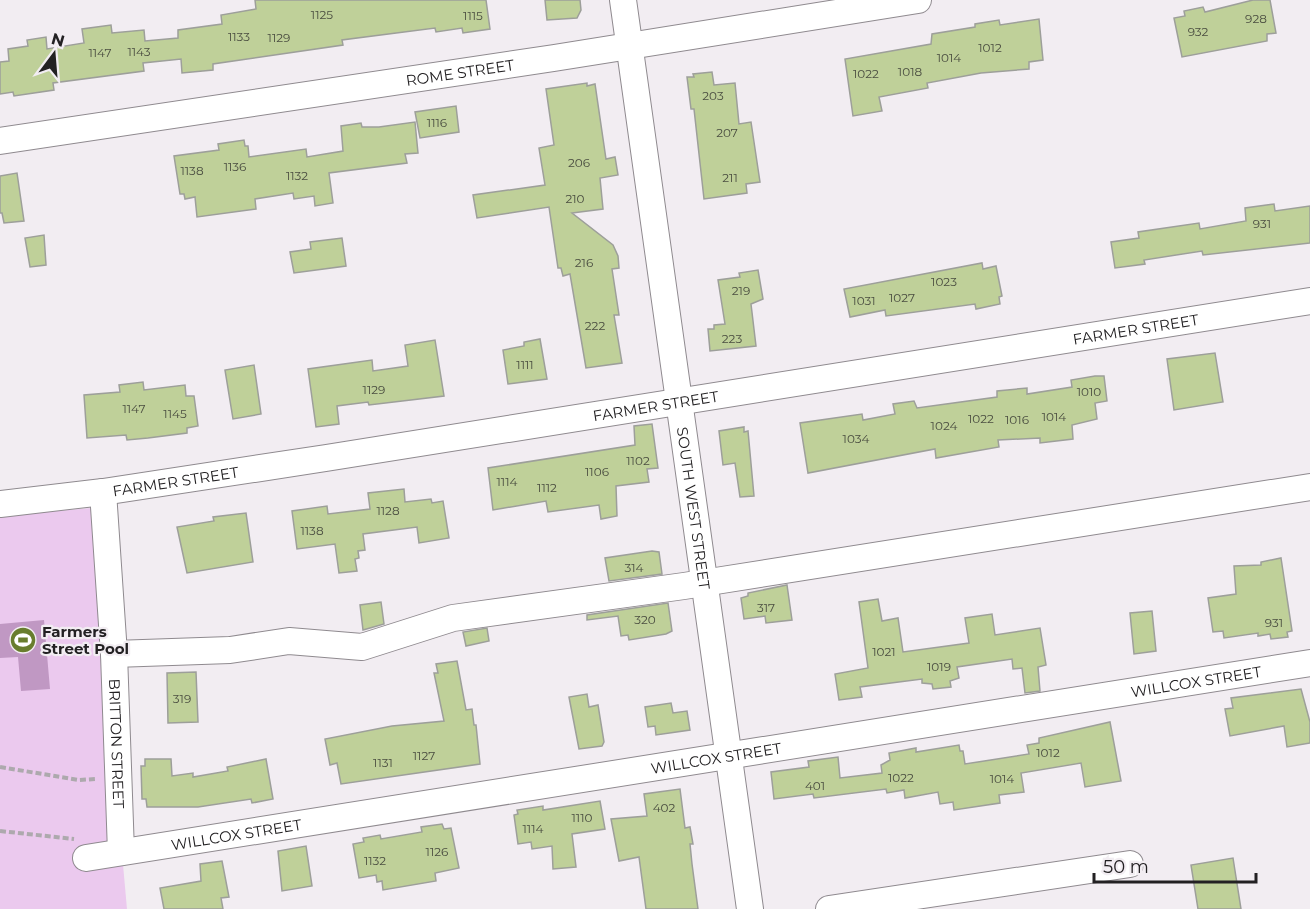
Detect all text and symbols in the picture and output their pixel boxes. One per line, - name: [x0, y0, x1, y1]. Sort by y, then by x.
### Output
- house number: 1125: [311, 7, 333, 22]
- house number: 1115: [463, 8, 483, 23]
- house number: 928: [1245, 11, 1267, 26]
- north arrow: [24, 24, 84, 84]
- house number: 932: [1188, 24, 1209, 39]
- text: N: [49, 29, 67, 51]
- house number: 1133: [228, 29, 250, 44]
- house number: 1129: [268, 30, 290, 45]
- house number: 1012: [978, 40, 1002, 55]
- house number: 1143: [127, 44, 151, 59]
- house number: 1147: [88, 45, 112, 60]
- house number: 1014: [937, 50, 961, 65]
- street label: ROME STREET: [405, 55, 516, 90]
- house number: 1018: [898, 64, 922, 79]
- house number: 1022: [853, 66, 879, 81]
- house number: 203: [702, 88, 724, 103]
- house number: 1116: [427, 115, 447, 130]
- house number: 207: [716, 125, 738, 140]
- house number: 206: [568, 155, 590, 170]
- house number: 1136: [224, 159, 246, 174]
- house number: 1138: [180, 163, 204, 178]
- house number: 1132: [286, 168, 308, 183]
- house number: 211: [722, 170, 738, 185]
- house number: 210: [565, 191, 585, 206]
- house number: 931: [1253, 216, 1271, 231]
- house number: 216: [575, 255, 593, 270]
- house number: 1023: [931, 274, 957, 289]
- house number: 219: [732, 283, 750, 298]
- house number: 1027: [889, 290, 915, 305]
- house number: 1031: [852, 293, 876, 308]
- street label: FARMER STREET: [1071, 309, 1200, 348]
- house number: 222: [585, 318, 605, 333]
- house number: 223: [722, 331, 742, 346]
- house number: 1111: [516, 357, 534, 372]
- house number: 1129: [363, 382, 385, 397]
- house number: 1010: [1077, 384, 1101, 399]
- street label: FARMER STREET: [591, 386, 720, 425]
- house number: 1147: [122, 401, 146, 416]
- house number: 1145: [163, 406, 187, 421]
- house number: 1014: [1042, 409, 1066, 424]
- house number: 1022: [968, 411, 994, 426]
- house number: 1016: [1005, 412, 1029, 427]
- house number: 1024: [931, 418, 957, 433]
- street label: SOUTH WEST STREET: [673, 426, 715, 591]
- house number: 1034: [843, 431, 869, 446]
- house number: 1102: [626, 453, 650, 468]
- street label: FARMER STREET: [111, 462, 240, 500]
- house number: 1106: [585, 464, 609, 479]
- house number: 1114: [497, 474, 518, 489]
- house number: 1112: [537, 480, 557, 495]
- house number: 1128: [376, 503, 400, 518]
- house number: 1138: [300, 523, 324, 538]
- house number: 314: [624, 560, 644, 575]
- house number: 317: [757, 600, 775, 615]
- house number: 320: [634, 612, 656, 627]
- house number: 931: [1265, 615, 1283, 630]
- place label: Farmers Street Pool: [42, 622, 129, 658]
- sports icon: Farmers Street Pool: [8, 625, 38, 655]
- house number: 1021: [872, 644, 896, 659]
- house number: 1019: [927, 659, 951, 674]
- street label: WILLCOX STREET: [1129, 661, 1263, 701]
- street label: BRITTON STREET: [105, 678, 129, 809]
- house number: 319: [173, 691, 191, 706]
- street label: WILLCOX STREET: [649, 738, 783, 777]
- house number: 1012: [1036, 745, 1060, 760]
- house number: 1127: [413, 748, 435, 763]
- house number: 1131: [373, 755, 393, 770]
- house number: 1022: [888, 770, 914, 785]
- house number: 1014: [990, 771, 1014, 786]
- house number: 401: [805, 778, 825, 793]
- house number: 402: [653, 800, 676, 815]
- house number: 1110: [572, 810, 593, 825]
- street label: WILLCOX STREET: [169, 814, 303, 854]
- house number: 1114: [523, 821, 544, 836]
- house number: 1126: [426, 844, 448, 859]
- scale bar: [1094, 846, 1256, 884]
- house number: 1132: [364, 853, 386, 868]
- text: 50 m: [1103, 856, 1149, 878]

